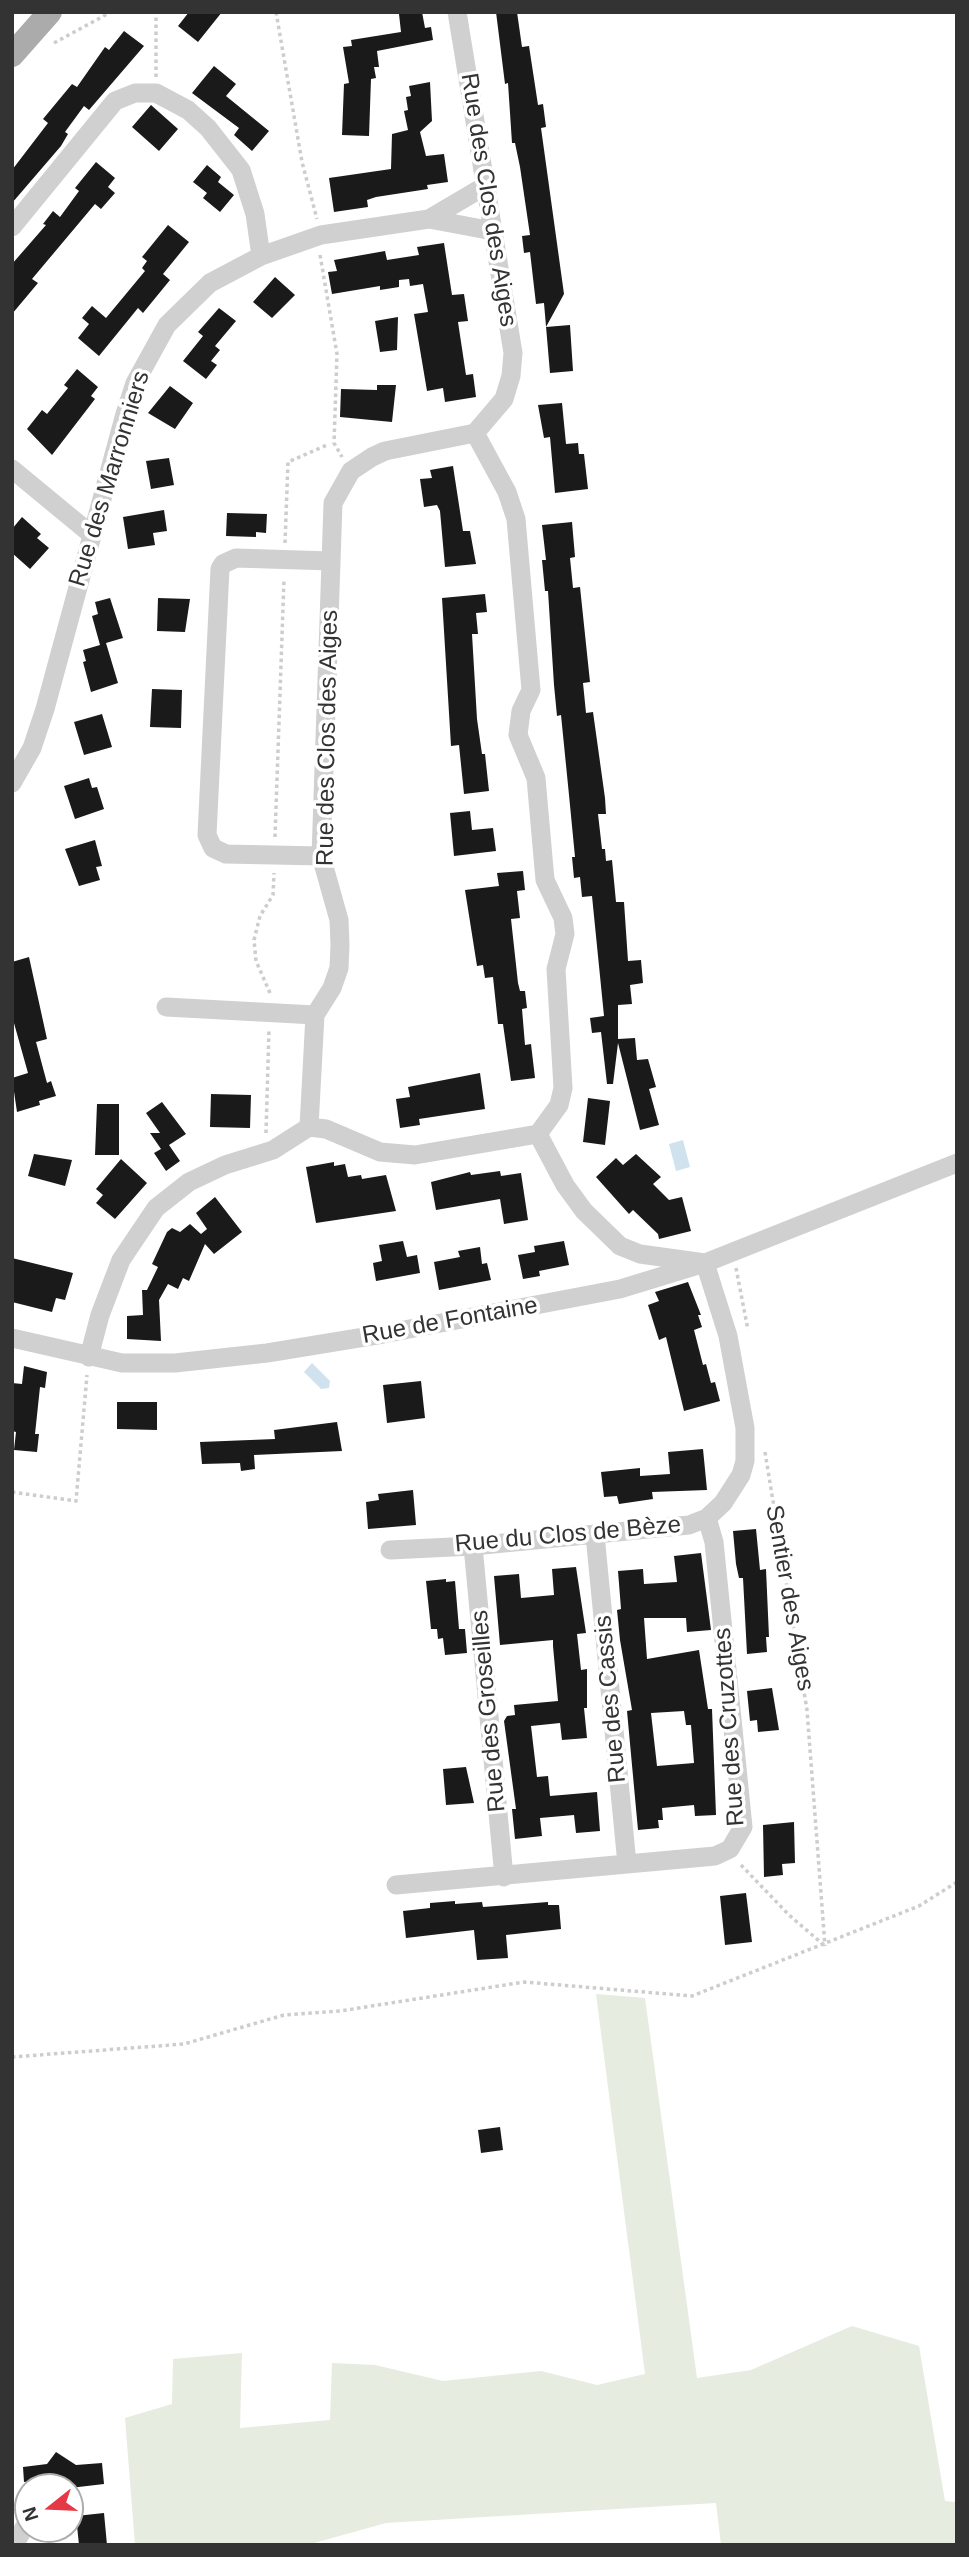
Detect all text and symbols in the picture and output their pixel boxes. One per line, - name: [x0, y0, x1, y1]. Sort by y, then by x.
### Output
- street label: Rue des Clos des Aiges: [454, 71, 522, 329]
- street label: Rue des Marronniers: [63, 368, 157, 590]
- street label: Rue des Clos des Aiges: [311, 610, 345, 866]
- street label: Rue de Fontaine: [360, 1291, 540, 1351]
- street label: Sentier des Aiges: [758, 1503, 820, 1693]
- street label: Rue du Clos de Bèze: [454, 1511, 682, 1559]
- street label: Rue des Groseilles: [466, 1609, 512, 1813]
- street label: Rue des Cassis: [589, 1614, 633, 1784]
- street label: Rue des Cruzottes: [709, 1627, 751, 1827]
- north arrow: [14, 2473, 84, 2543]
- text: N: [18, 2504, 43, 2524]

